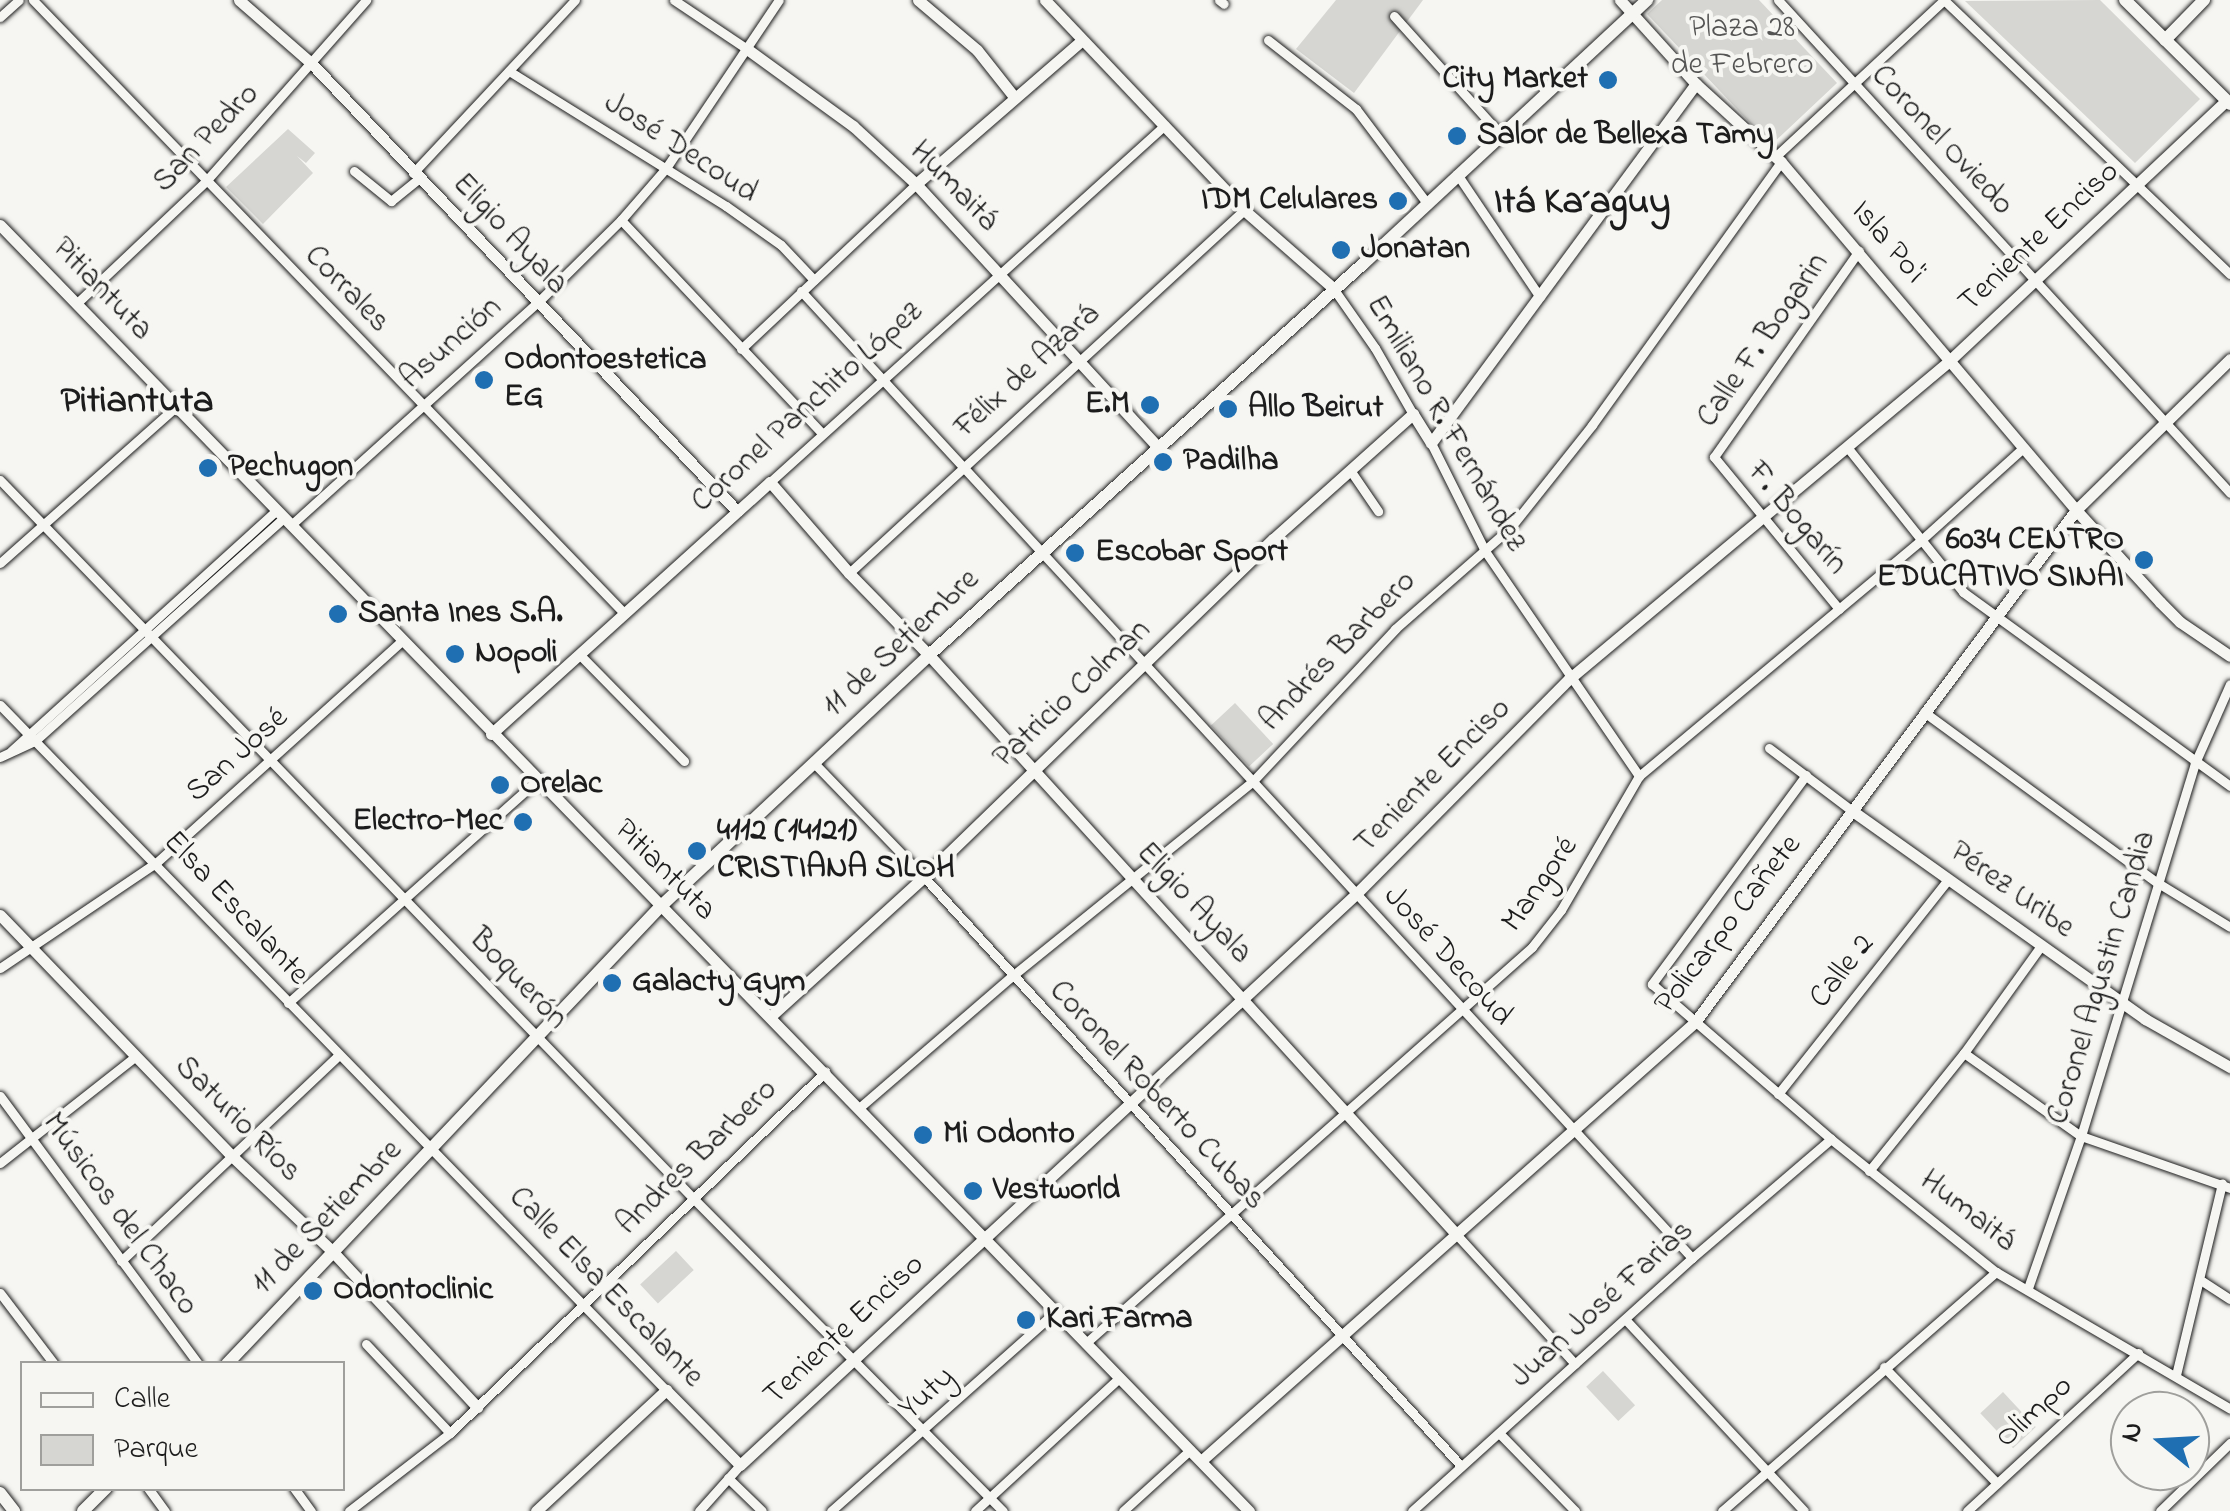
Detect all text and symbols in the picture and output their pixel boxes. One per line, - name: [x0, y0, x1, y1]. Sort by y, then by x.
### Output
- park label: Plaza 28 de Febrero: [1670, 11, 1814, 86]
- street label: Coronel Oviedo: [1861, 58, 2021, 224]
- place label: City Market: [1442, 61, 1588, 99]
- marker: City Market: [1597, 69, 1619, 91]
- street label: San Pedro: [146, 76, 268, 202]
- street label: José Decoud: [596, 85, 764, 213]
- place label: Salor de Bellexa Tamy: [1477, 117, 1774, 155]
- marker: Salor de Bellexa Tamy: [1446, 125, 1468, 147]
- street label: Humaitá: [900, 134, 1006, 240]
- street label: Teniente Enciso: [1952, 154, 2128, 322]
- street label: Eligio Ayala: [443, 166, 575, 304]
- district label: Itá Ka´aguy: [1494, 181, 1670, 227]
- place label: IDM Celulares: [1201, 182, 1378, 220]
- marker: IDM Celulares: [1387, 190, 1409, 212]
- street label: Isla Po'i: [1841, 194, 1933, 292]
- street label: Pitiantuta: [42, 230, 160, 350]
- place label: Jonatan: [1361, 231, 1470, 269]
- street label: Corrales: [295, 238, 397, 342]
- marker: Jonatan: [1330, 239, 1352, 261]
- street label: Calle F. Bogarin: [1690, 246, 1838, 436]
- street label: Asunción: [393, 289, 511, 399]
- street label: Emiliano R. Fernández: [1356, 289, 1534, 559]
- street label: Coronel Panchito López: [684, 294, 932, 522]
- street label: Félix de Azará: [947, 297, 1109, 447]
- place label: Odontoestetica EG: [504, 343, 707, 418]
- marker: Odontoestetica EG: [473, 369, 495, 391]
- district label: Pitiantuta: [60, 380, 214, 426]
- place label: E.M: [1085, 386, 1130, 424]
- place label: Allo Beirut: [1248, 390, 1384, 428]
- marker: E.M: [1139, 394, 1161, 416]
- marker: Allo Beirut: [1217, 398, 1239, 420]
- place label: Padilha: [1183, 443, 1278, 481]
- place label: Pechugon: [228, 449, 353, 487]
- marker: Padilha: [1152, 451, 1174, 473]
- street label: F. Bogarín: [1737, 454, 1855, 584]
- marker: Pechugon: [197, 457, 219, 479]
- place label: 6034 CENTRO EDUCATIVO SINAI: [1877, 523, 2124, 598]
- place label: Escobar Sport: [1095, 534, 1288, 572]
- marker: Escobar Sport: [1064, 542, 1086, 564]
- marker: 6034 CENTRO EDUCATIVO SINAI: [2133, 549, 2155, 571]
- street label: 11 de Setiembre: [816, 562, 988, 726]
- street label: Andrés Barbero: [1253, 564, 1425, 740]
- place label: Santa Ines S.A.: [358, 595, 563, 633]
- marker: Santa Ines S.A.: [327, 603, 349, 625]
- street label: Patricio Colman: [986, 612, 1160, 778]
- place label: Nopoli: [475, 635, 557, 673]
- marker: Nopoli: [444, 643, 466, 665]
- street label: Teniente Enciso: [1348, 691, 1520, 863]
- street label: San José: [179, 700, 297, 812]
- place label: Orelac: [520, 766, 602, 804]
- marker: Orelac: [489, 774, 511, 796]
- place label: Electro-Mec: [352, 803, 503, 841]
- marker: Electro-Mec: [512, 811, 534, 833]
- street label: Pitiantuta: [605, 812, 723, 930]
- place label: 4112 (14121) CRISTIANA SILOH: [717, 814, 955, 889]
- street label: Elsa Escalante: [154, 824, 316, 994]
- street label: Coronel Agustin Candia: [2040, 827, 2166, 1129]
- street label: Policarpo Cañete: [1647, 828, 1811, 1022]
- street label: Mangoré: [1494, 830, 1588, 940]
- street label: Pérez Uribe: [1941, 834, 2081, 948]
- street label: Eligio Ayala: [1127, 835, 1259, 973]
- marker: 4112 (14121) CRISTIANA SILOH: [686, 840, 708, 862]
- street label: José Decoud: [1374, 879, 1520, 1035]
- street label: Boquerón: [459, 921, 575, 1039]
- street label: Calle 2: [1802, 927, 1884, 1017]
- place label: Galacty Gym: [632, 964, 805, 1002]
- marker: Galacty Gym: [601, 972, 623, 994]
- street label: Coronel Roberto Cubas: [1040, 973, 1272, 1219]
- street label: Saturio Ríos: [166, 1049, 308, 1191]
- street label: Andres Barbero: [610, 1072, 786, 1244]
- street label: Músicos del Chaco: [33, 1106, 205, 1324]
- place label: Mi Odonto: [943, 1116, 1075, 1154]
- marker: Mi Odonto: [912, 1124, 934, 1146]
- street label: 11 de Setiembre: [245, 1133, 411, 1303]
- street label: Humaitá: [1911, 1163, 2023, 1261]
- place label: Vestworld: [993, 1172, 1120, 1210]
- street label: Calle Elsa Escalante: [499, 1179, 711, 1397]
- marker: Vestworld: [962, 1180, 984, 1202]
- street label: Juan José Farias: [1504, 1213, 1702, 1397]
- street label: Teniente Enciso: [757, 1247, 933, 1415]
- place label: Odontoclinic: [333, 1272, 493, 1310]
- marker: Odontoclinic: [302, 1280, 324, 1302]
- place label: Kari Farma: [1046, 1301, 1193, 1339]
- marker: Kari Farma: [1015, 1309, 1037, 1331]
- street label: Yuty: [892, 1359, 964, 1429]
- legend: [20, 1361, 345, 1491]
- street label: Olimpo: [1988, 1368, 2082, 1458]
- text: Calle: [114, 1378, 170, 1422]
- north arrow: [2110, 1391, 2210, 1491]
- text: N: [2110, 1417, 2155, 1448]
- text: Parque: [114, 1428, 198, 1472]

